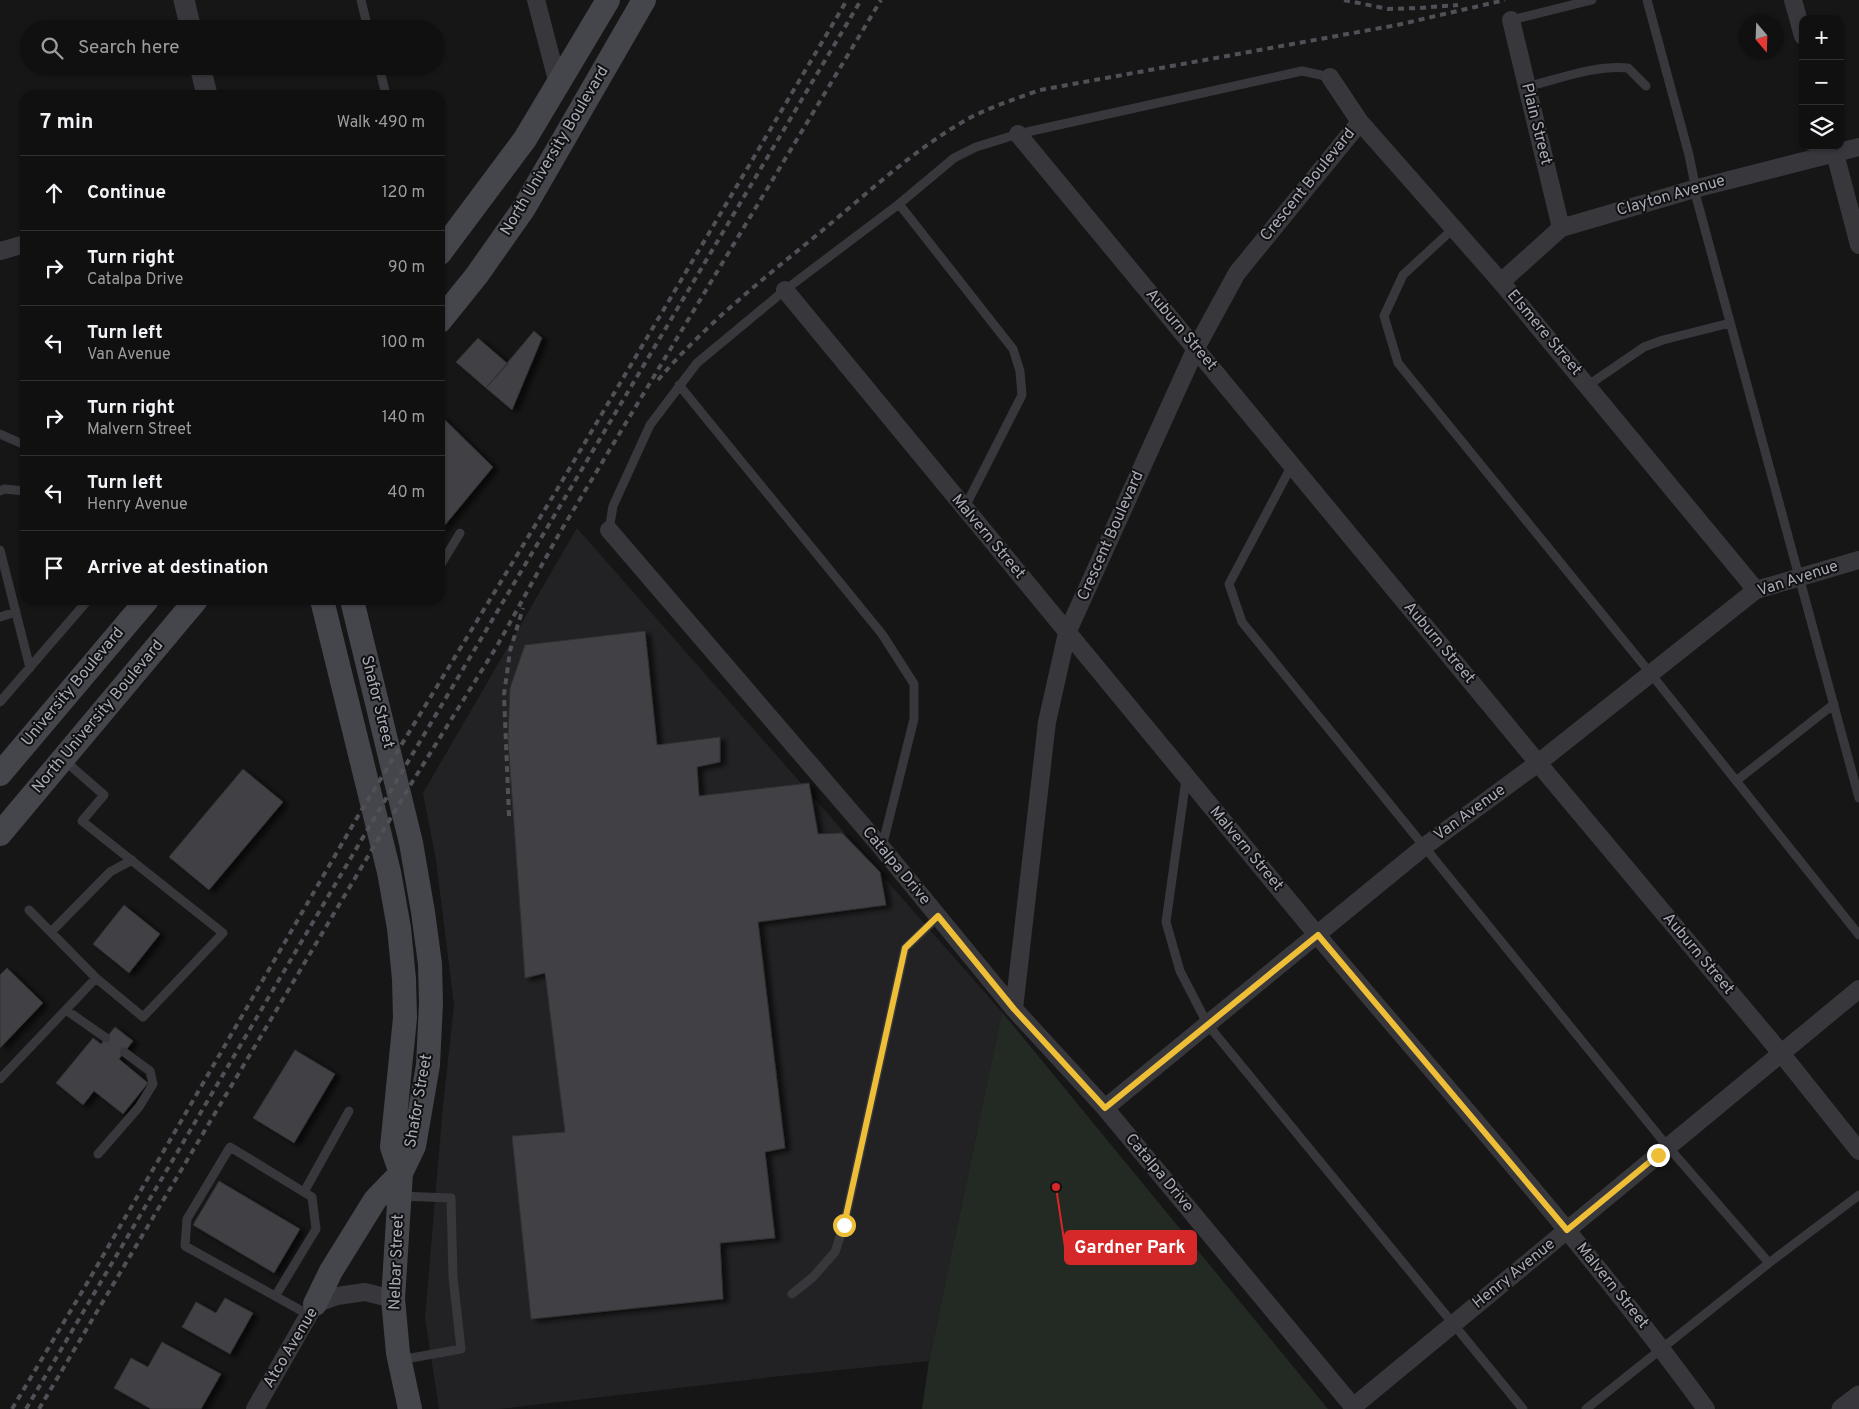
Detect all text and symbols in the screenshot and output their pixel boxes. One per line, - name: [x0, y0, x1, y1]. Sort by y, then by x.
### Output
- north arrow: [1739, 15, 1784, 60]
- map controls: [1799, 15, 1844, 150]
- button: +: [1799, 15, 1844, 60]
- search box: [20, 20, 445, 75]
- icon: search: [38, 34, 66, 62]
- text: Search here: [78, 36, 180, 60]
- button: −: [1799, 60, 1844, 105]
- street label: North University Boulevard: [496, 63, 614, 239]
- street label: Plain Street: [1516, 81, 1556, 167]
- button: layers: [1799, 105, 1844, 150]
- text: 7 min: [40, 109, 93, 136]
- text: Walk · 490 m: [337, 113, 425, 133]
- street label: Crescent Boulevard: [1256, 124, 1360, 246]
- street label: Clayton Avenue: [1614, 171, 1728, 221]
- icon: ahead: [40, 179, 68, 207]
- text: Continue: [87, 181, 166, 205]
- text: 120 m: [382, 183, 425, 203]
- text: Turn right: [87, 246, 175, 270]
- icon: right: [40, 254, 68, 282]
- text: 90 m: [388, 258, 425, 278]
- text: Catalpa Drive: [87, 270, 183, 290]
- street label: Auburn Street: [1141, 285, 1221, 375]
- street label: Elsmere Street: [1502, 286, 1586, 380]
- text: Turn left: [87, 321, 163, 345]
- icon: left: [40, 329, 68, 357]
- text: 100 m: [381, 333, 425, 353]
- text: Van Avenue: [87, 345, 171, 365]
- text: Turn right: [87, 396, 175, 420]
- icon: right: [40, 404, 68, 432]
- text: 140 m: [382, 408, 425, 428]
- text: Malvern Street: [87, 420, 192, 440]
- street label: Crescent Boulevard: [1073, 468, 1149, 604]
- text: Turn left: [87, 471, 163, 495]
- icon: left: [40, 479, 68, 507]
- text: 40 m: [387, 483, 425, 503]
- street label: Malvern Street: [947, 490, 1029, 584]
- text: Henry Avenue: [87, 495, 188, 515]
- icon: arrive: [40, 554, 68, 582]
- text: Arrive at destination: [87, 556, 268, 580]
- street label: Van Avenue: [1755, 557, 1841, 601]
- street label: Auburn Street: [1399, 598, 1479, 688]
- street label: University Boulevard: [17, 624, 129, 750]
- street label: North University Boulevard: [28, 636, 168, 798]
- street label: Shafor Street: [356, 654, 398, 750]
- street label: Van Avenue: [1430, 780, 1510, 846]
- street label: Malvern Street: [1205, 802, 1287, 896]
- street label: Catalpa Drive: [857, 823, 935, 909]
- street label: Auburn Street: [1658, 909, 1738, 999]
- street label: Shafor Street: [401, 1053, 437, 1149]
- street label: Catalpa Drive: [1120, 1130, 1198, 1216]
- route end: [1647, 1144, 1670, 1167]
- street label: Nelbar Street: [385, 1214, 409, 1310]
- route start: [833, 1214, 856, 1237]
- callout: Gardner Park: [1065, 1231, 1196, 1264]
- street label: Henry Avenue: [1469, 1235, 1559, 1313]
- text: Gardner Park: [1074, 1237, 1186, 1260]
- street label: Malvern Street: [1571, 1239, 1653, 1333]
- street label: Atco Avenue: [259, 1304, 323, 1392]

